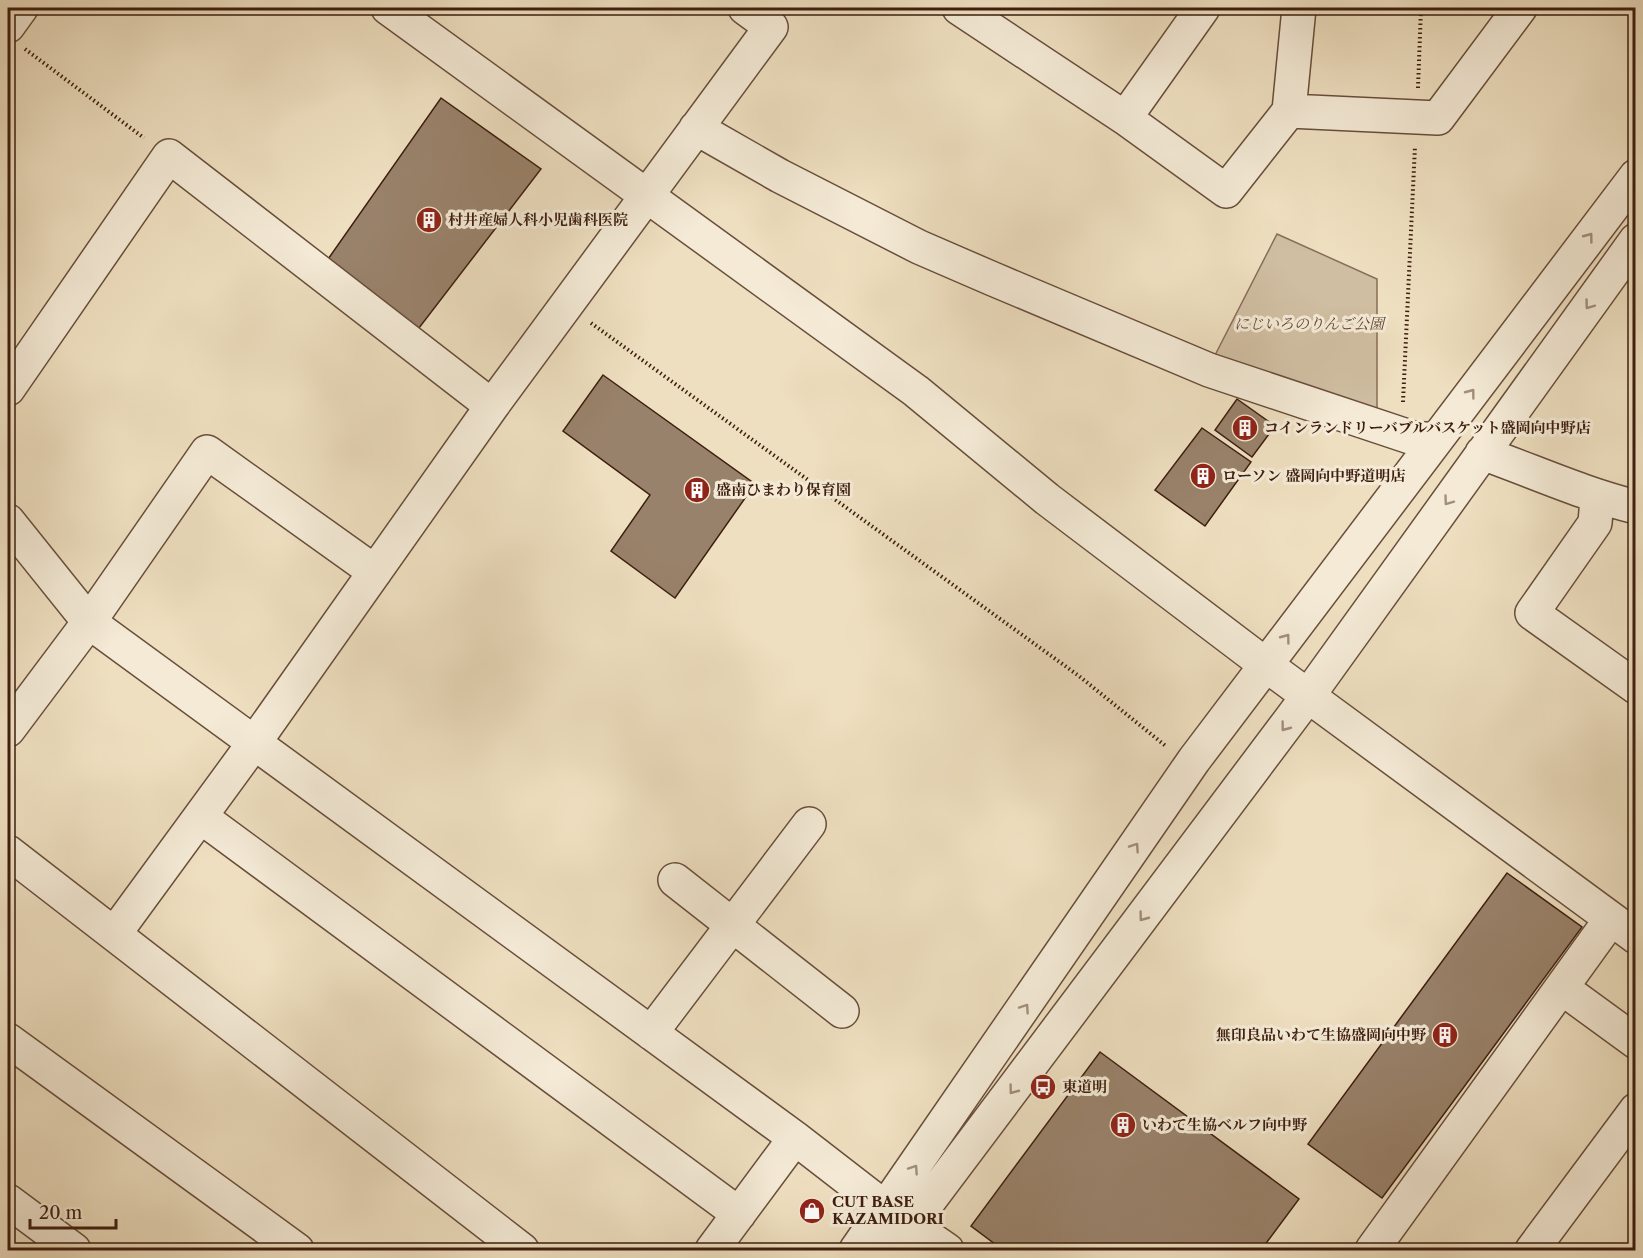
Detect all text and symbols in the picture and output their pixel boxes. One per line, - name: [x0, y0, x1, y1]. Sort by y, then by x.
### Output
- building icon: 村井産婦人科小児歯科医院: [414, 205, 444, 235]
- place label: 村井産婦人科小児歯科医院: [448, 210, 628, 229]
- one-way arrow: [1581, 233, 1592, 244]
- one-way arrow: [1585, 298, 1596, 309]
- park label: にじいろのりんご公園: [1234, 314, 1387, 333]
- one-way arrow: [1464, 389, 1475, 400]
- building icon: コインランドリーバブルバスケット盛岡向中野店: [1230, 413, 1260, 443]
- place label: コインランドリーバブルバスケット盛岡向中野店: [1264, 418, 1590, 437]
- building icon: ローソン 盛岡向中野道明店: [1188, 461, 1218, 491]
- place label: ローソン 盛岡向中野道明店: [1222, 466, 1405, 485]
- building icon: 盛南ひまわり保育園: [682, 475, 712, 505]
- place label: 盛南ひまわり保育園: [716, 480, 851, 499]
- one-way arrow: [1444, 494, 1455, 505]
- one-way arrow: [1279, 634, 1290, 645]
- one-way arrow: [1281, 720, 1292, 731]
- one-way arrow: [1128, 842, 1139, 853]
- one-way arrow: [1139, 911, 1150, 922]
- one-way arrow: [1018, 1003, 1029, 1014]
- building icon: 無印良品いわて生協盛岡向中野: [1430, 1020, 1460, 1050]
- place label: 無印良品いわて生協盛岡向中野: [1216, 1025, 1427, 1044]
- bus stop icon: 東道明: [1028, 1072, 1058, 1102]
- place label: 東道明: [1062, 1077, 1107, 1096]
- one-way arrow: [1010, 1083, 1021, 1094]
- building icon: いわて生協ベルフ向中野: [1108, 1110, 1138, 1140]
- place label: いわて生協ベルフ向中野: [1142, 1115, 1308, 1134]
- one-way arrow: [907, 1164, 918, 1175]
- scale bar: [30, 1192, 116, 1230]
- place label: CUT BASE KAZAMIDORI: [832, 1192, 944, 1228]
- shop icon: CUT BASE KAZAMIDORI: [797, 1196, 827, 1226]
- text: 20 m: [39, 1202, 83, 1224]

